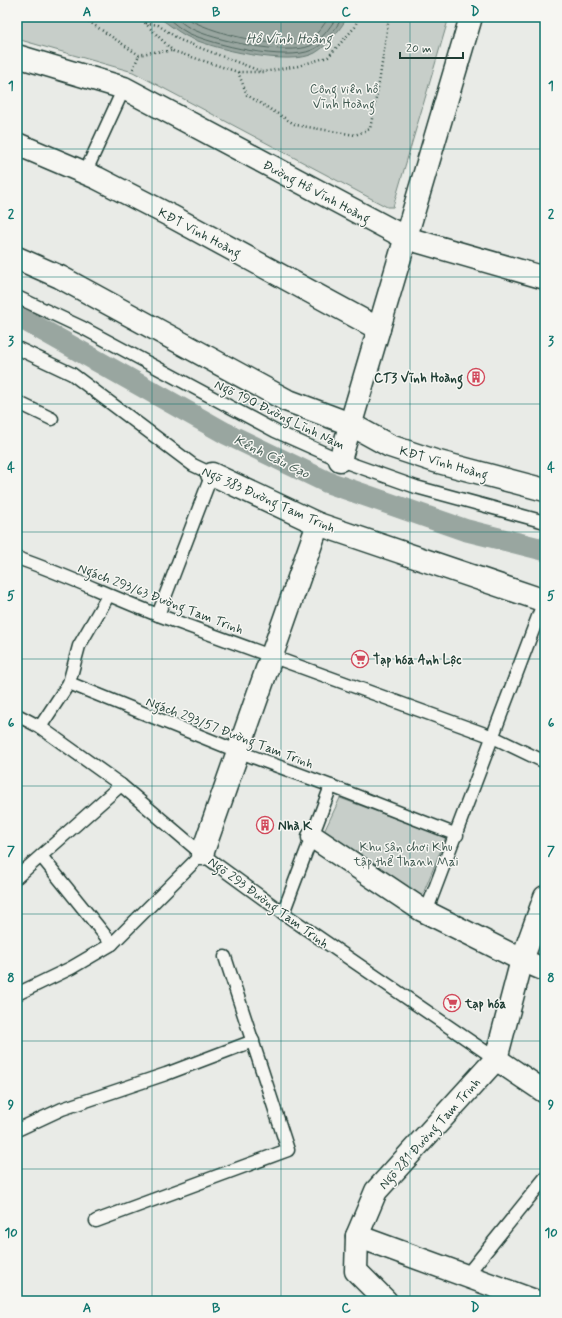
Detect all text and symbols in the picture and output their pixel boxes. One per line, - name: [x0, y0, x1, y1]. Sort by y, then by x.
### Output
- text: A: [83, 4, 91, 21]
- text: B: [212, 4, 221, 21]
- text: C: [341, 4, 351, 21]
- text: D: [471, 4, 480, 21]
- water label: Hồ Vĩnh Hoàng: [246, 30, 333, 50]
- scale bar: [400, 34, 463, 60]
- text: 20 m: [406, 41, 432, 57]
- text: 1: [8, 78, 14, 95]
- text: 1: [548, 78, 554, 95]
- park label: Công viên hồ Vĩnh Hoàng: [310, 81, 379, 115]
- street label: Đường Hồ Vĩnh Hoàng: [259, 157, 373, 230]
- street label: KĐT Vĩnh Hoàng: [154, 204, 244, 264]
- text: 2: [8, 206, 15, 223]
- text: 2: [548, 206, 555, 223]
- text: 3: [8, 333, 14, 350]
- text: 3: [548, 333, 554, 350]
- building icon: CT3 Vĩnh Hoàng: [466, 367, 486, 387]
- place label: CT3 Vĩnh Hoàng: [374, 370, 463, 390]
- street label: Ngõ 190 Đường Lĩnh Nam: [211, 376, 347, 456]
- water label: Kênh Cầu Gạo: [231, 431, 313, 483]
- street label: KĐT Vĩnh Hoàng: [397, 443, 490, 486]
- text: 4: [7, 460, 15, 477]
- text: 4: [547, 460, 555, 477]
- street label: Ngõ 383 Đường Tam Trinh: [198, 463, 338, 539]
- street label: Ngách 293/63 Đường Tam Trinh: [75, 560, 246, 641]
- text: 5: [7, 588, 15, 605]
- text: 5: [547, 588, 555, 605]
- supermarket icon: Tạp hóa Anh Lộc: [350, 649, 370, 669]
- place label: Tạp hóa Anh Lộc: [373, 652, 462, 669]
- street label: Ngách 293/57 Đường Tam Trinh: [143, 694, 316, 775]
- text: 6: [8, 715, 15, 732]
- text: 6: [548, 715, 555, 732]
- building icon: Nhà K: [255, 815, 275, 835]
- place label: Nhà K: [278, 818, 313, 835]
- park label: Khu sân chơi Khu tập thể Thanh Mai: [352, 839, 459, 871]
- text: 7: [7, 843, 15, 860]
- text: 7: [547, 843, 555, 860]
- street label: Ngõ 293 Đường Tam Trinh: [203, 854, 332, 955]
- text: 8: [7, 970, 15, 987]
- text: 8: [547, 970, 555, 987]
- supermarket icon: tạp hóa: [442, 993, 462, 1013]
- place label: tạp hóa: [464, 996, 507, 1013]
- street label: Ngõ 281 Đường Tam Trinh: [375, 1075, 486, 1195]
- text: 9: [8, 1097, 15, 1114]
- text: 9: [548, 1097, 555, 1114]
- text: 10: [4, 1225, 18, 1242]
- text: 10: [544, 1225, 558, 1242]
- text: A: [83, 1300, 91, 1317]
- text: B: [212, 1300, 221, 1317]
- text: C: [341, 1300, 351, 1317]
- text: D: [471, 1300, 480, 1317]

